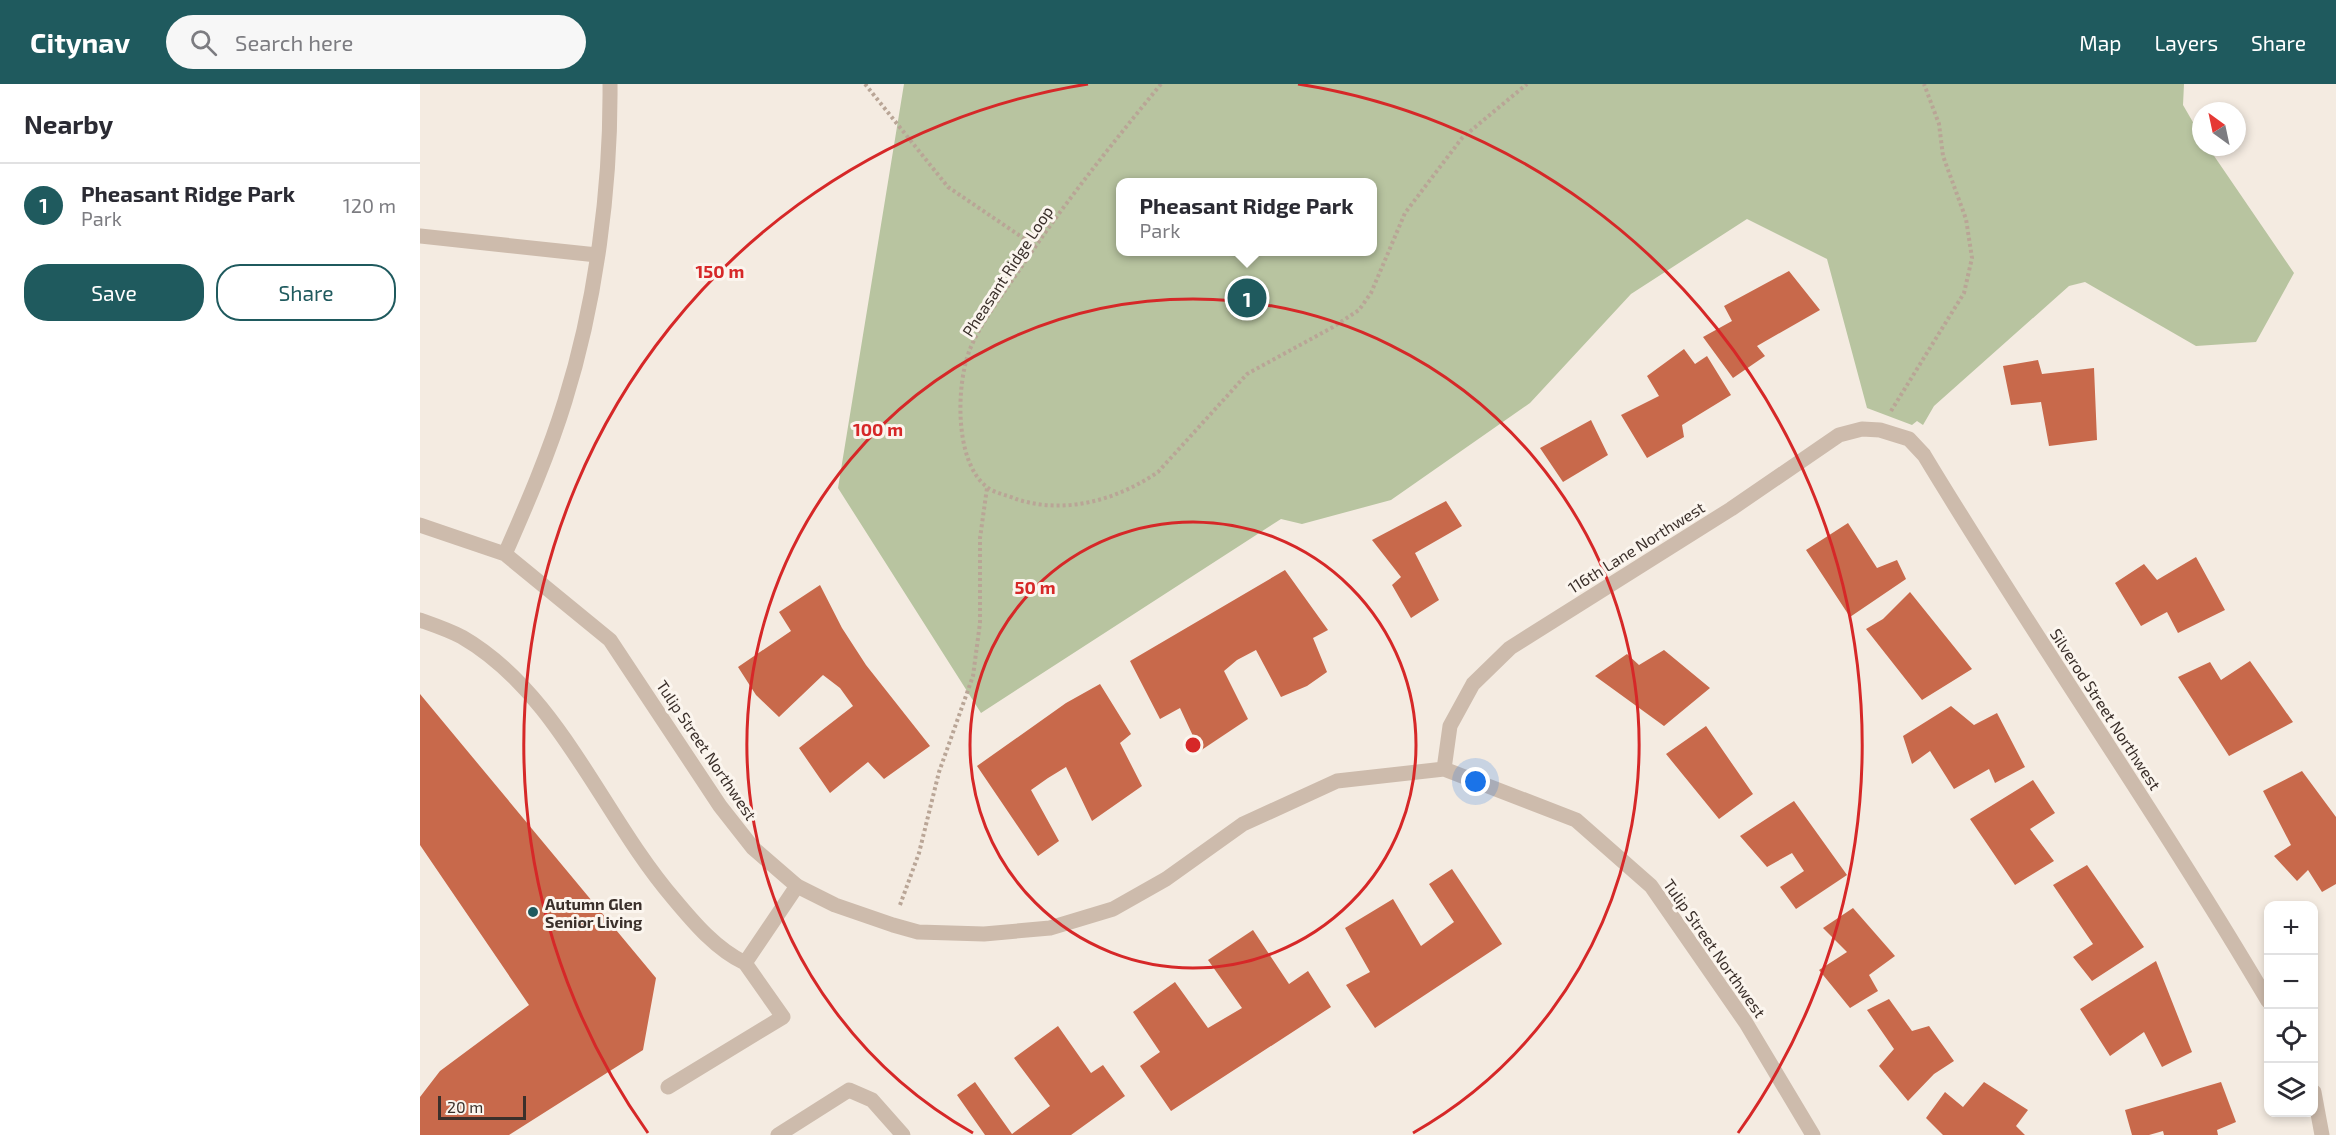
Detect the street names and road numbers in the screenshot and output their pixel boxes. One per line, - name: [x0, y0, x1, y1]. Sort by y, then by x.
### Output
- street label: Pheasant Ridge Loop: [958, 202, 1056, 340]
- street label: 116th Lane Northwest: [1564, 497, 1708, 597]
- street label: Silverod Street Northwest: [2047, 625, 2165, 793]
- street label: Tulip Street Northwest: [653, 676, 761, 824]
- street label: Tulip Street Northwest: [1660, 875, 1770, 1021]

